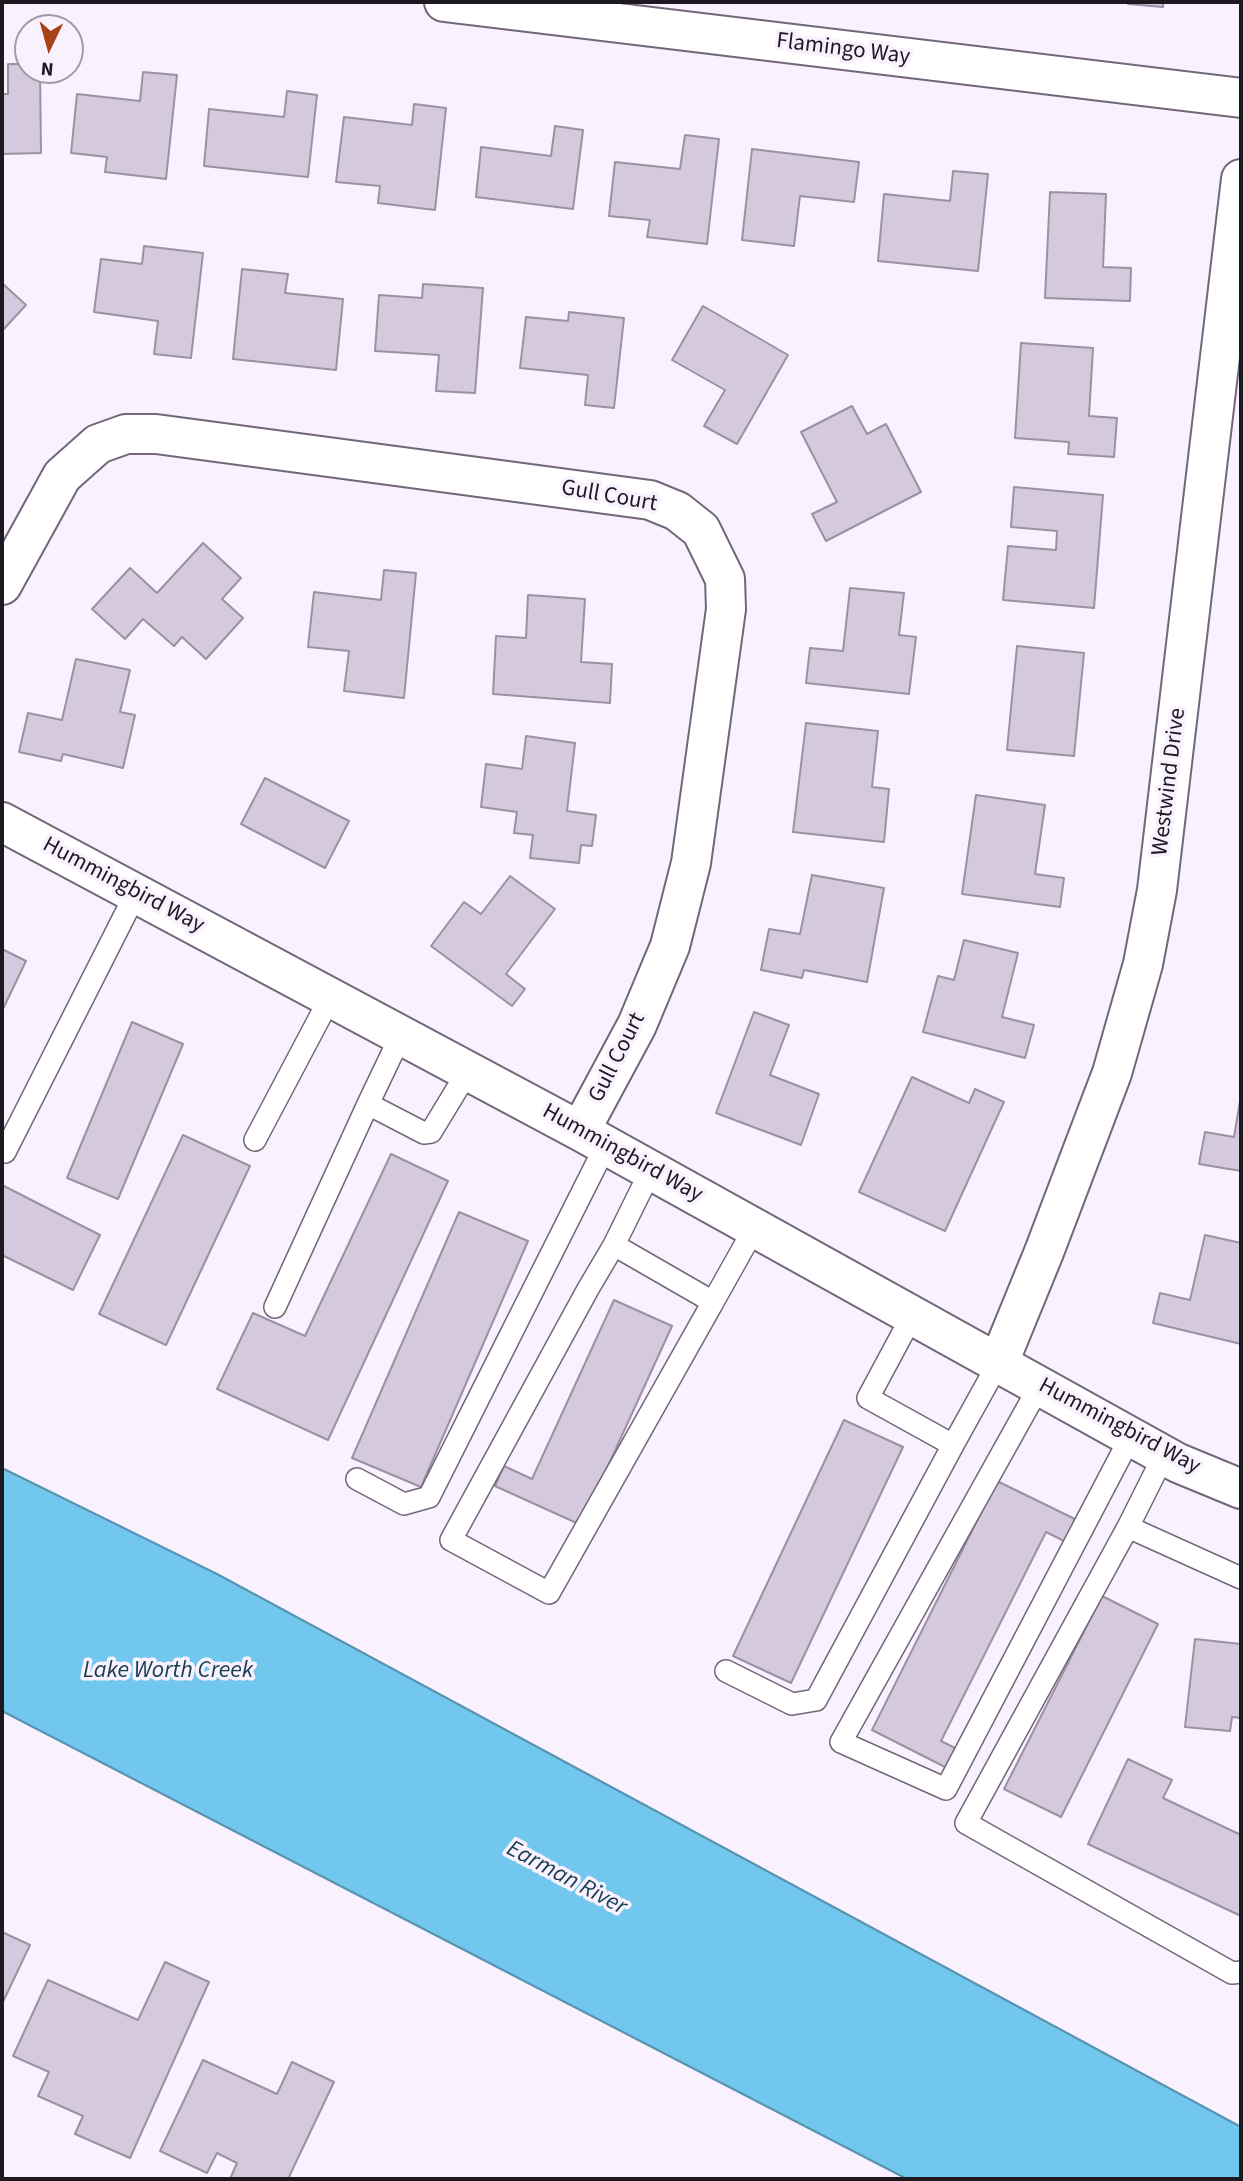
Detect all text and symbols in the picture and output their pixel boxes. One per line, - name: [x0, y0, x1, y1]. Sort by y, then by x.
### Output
- north arrow: [14, 14, 84, 84]
- street label: Flamingo Way: [775, 28, 911, 72]
- text: N: [40, 54, 55, 82]
- street label: Gull Court: [559, 475, 659, 519]
- street label: Westwind Drive: [1147, 707, 1193, 857]
- street label: Hummingbird Way: [37, 832, 209, 940]
- street label: Gull Court: [584, 1009, 652, 1107]
- street label: Hummingbird Way: [537, 1099, 707, 1209]
- street label: Hummingbird Way: [1033, 1373, 1205, 1481]
- water label: Lake Worth Creek: [83, 1658, 253, 1686]
- water label: Earman River: [501, 1835, 631, 1923]

